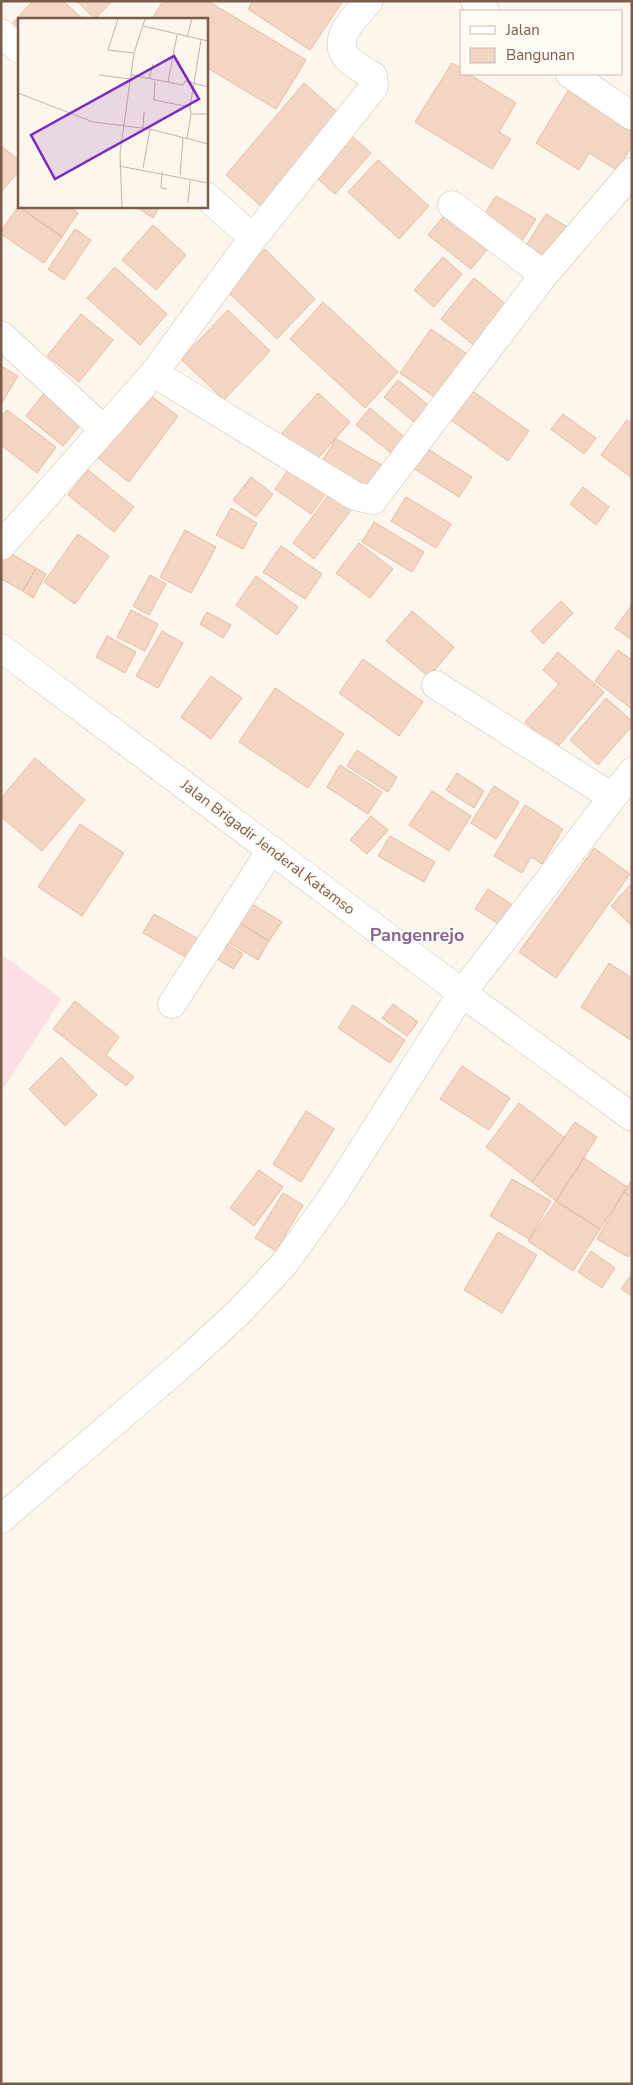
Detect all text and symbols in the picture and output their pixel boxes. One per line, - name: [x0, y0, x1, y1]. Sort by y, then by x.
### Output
- legend: [460, 10, 623, 75]
- inset map: [18, 18, 208, 208]
- text: Jalan: [505, 20, 540, 40]
- text: Bangunan: [506, 45, 575, 65]
- street label: Jalan Brigadir Jenderal Katamso: [176, 774, 359, 919]
- district label: Pangenrejo: [370, 923, 464, 947]

